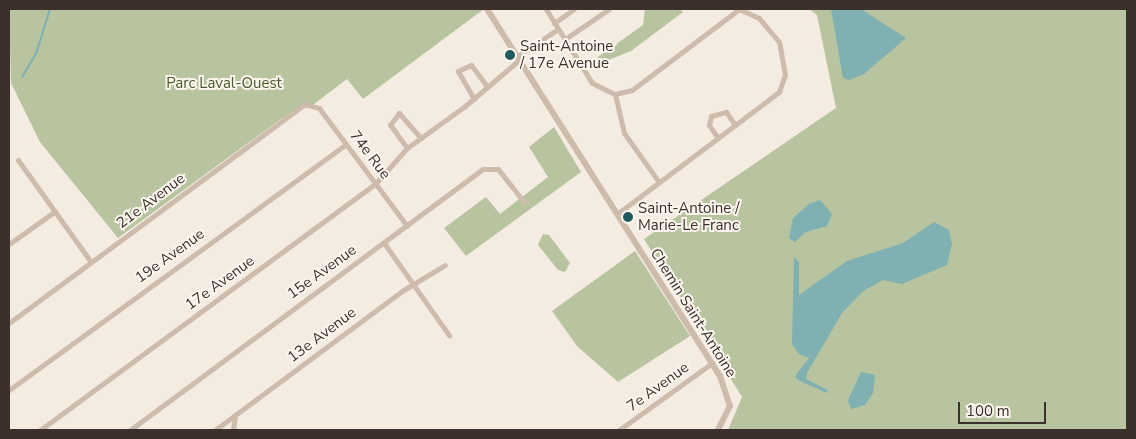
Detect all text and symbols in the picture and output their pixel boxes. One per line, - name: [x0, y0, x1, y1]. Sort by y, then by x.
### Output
- place label: Saint-Antoine / 17e Avenue: [520, 37, 613, 72]
- marker: Saint-Antoine / 17e Avenue: [504, 49, 516, 61]
- park label: Parc Laval-Ouest: [166, 75, 282, 93]
- street label: 74e Rue: [346, 127, 394, 183]
- street label: 21e Avenue: [113, 169, 189, 233]
- place label: Saint-Antoine / Marie-Le Franc: [638, 199, 739, 234]
- marker: Saint-Antoine / Marie-Le Franc: [622, 211, 634, 223]
- street label: 19e Avenue: [132, 225, 208, 287]
- street label: 15e Avenue: [284, 241, 360, 303]
- street label: Chemin Saint-Antoine: [646, 245, 740, 381]
- street label: 17e Avenue: [182, 252, 258, 314]
- street label: 13e Avenue: [284, 303, 360, 367]
- street label: 7e Avenue: [624, 359, 692, 415]
- scale bar: [961, 392, 1048, 424]
- text: 100 m: [966, 401, 1010, 421]

